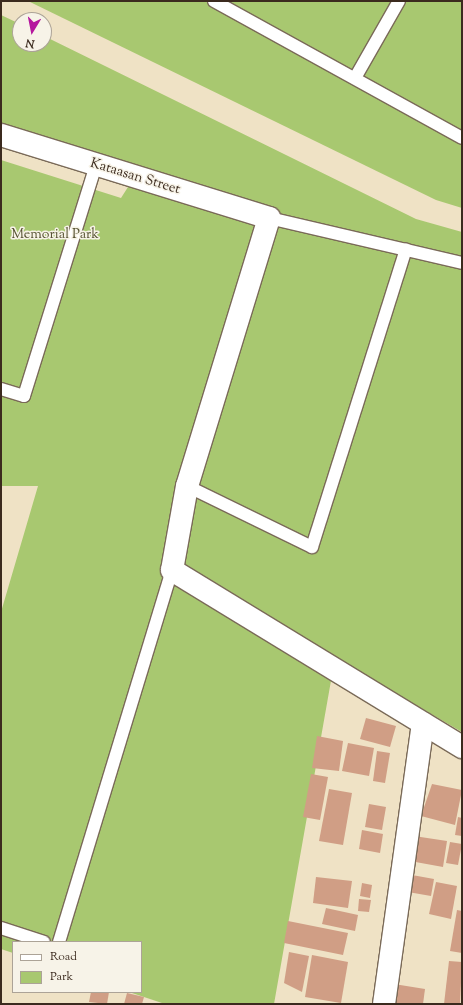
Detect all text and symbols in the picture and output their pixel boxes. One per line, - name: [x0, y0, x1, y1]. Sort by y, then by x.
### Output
- north arrow: [12, 12, 52, 52]
- text: N: [24, 34, 36, 51]
- street label: Kataasan Street: [88, 155, 182, 199]
- park label: Memorial Park: [11, 227, 99, 243]
- legend: [12, 941, 142, 993]
- text: Road: [50, 948, 77, 966]
- text: Park: [50, 968, 73, 986]

